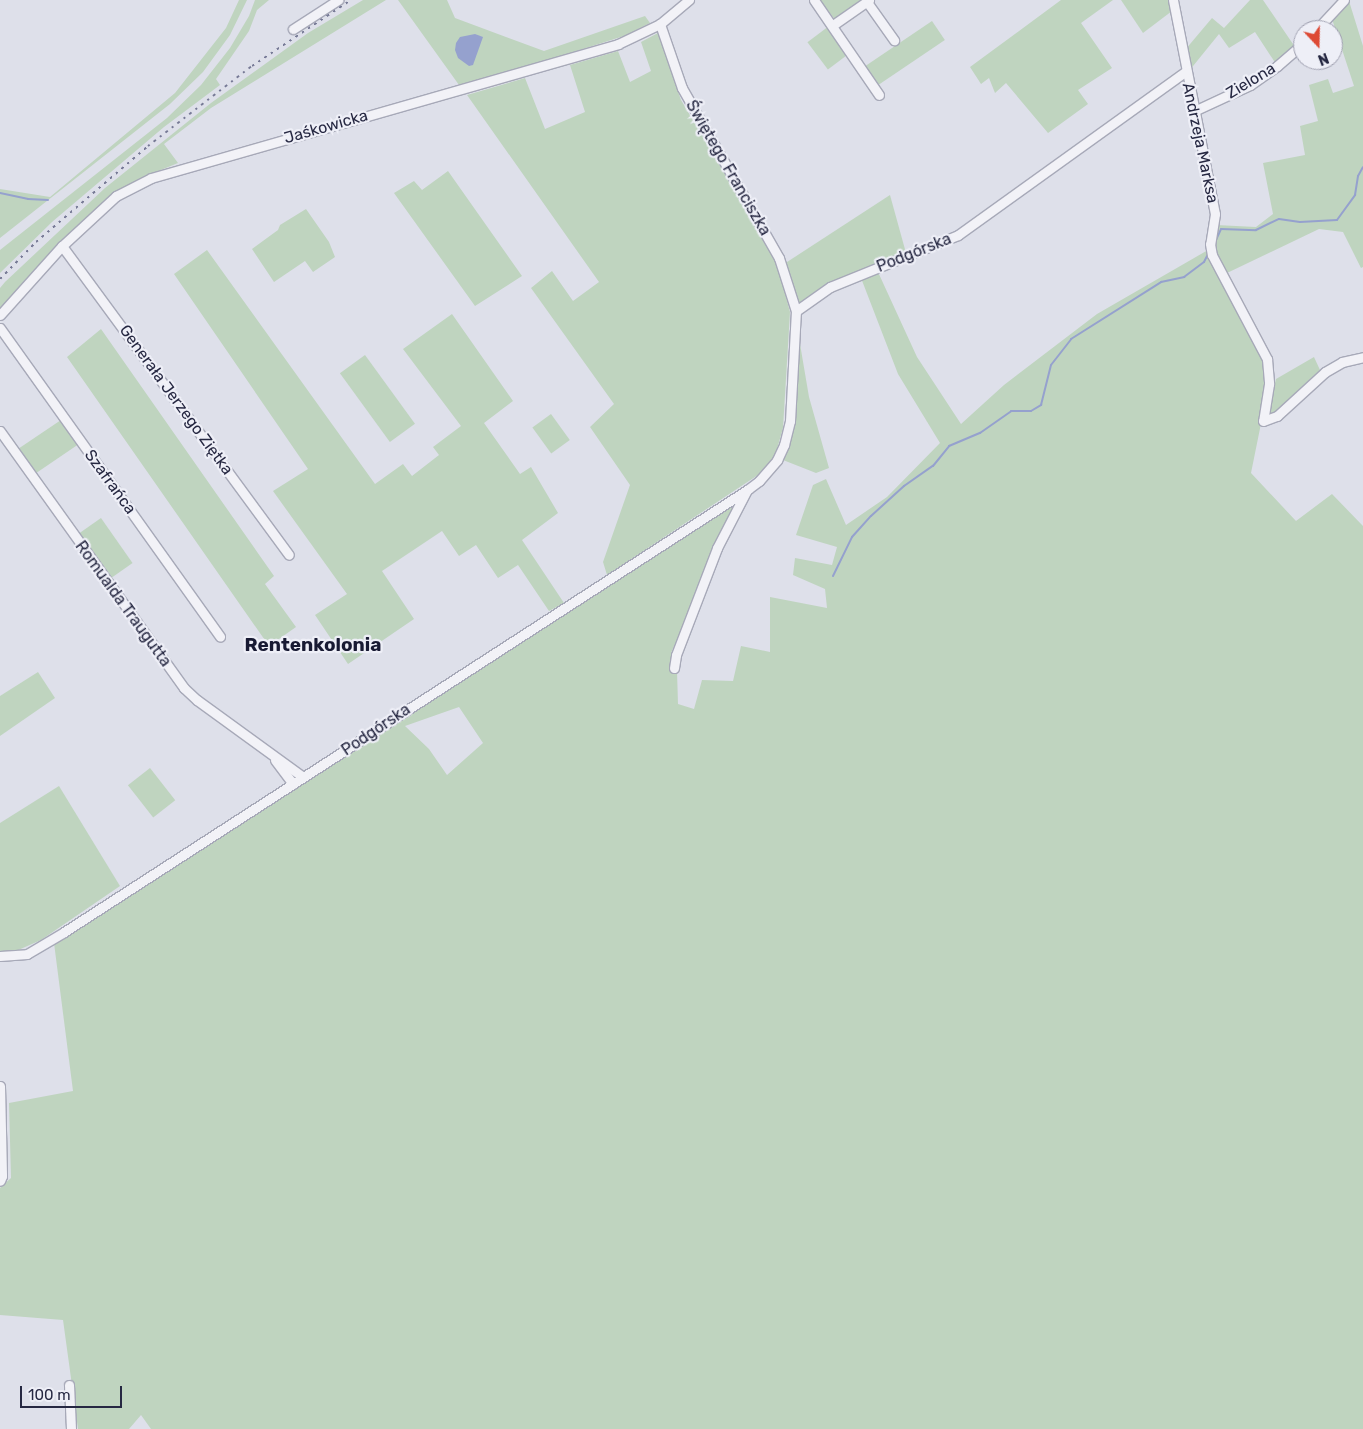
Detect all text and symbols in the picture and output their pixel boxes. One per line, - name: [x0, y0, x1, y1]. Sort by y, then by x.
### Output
- north arrow: [1293, 20, 1343, 70]
- text: N: [1315, 49, 1331, 68]
- street label: Zielona: [1223, 59, 1279, 103]
- street label: Andrzeja Marksa: [1178, 81, 1222, 205]
- street label: Świętego Franciszka: [681, 97, 775, 239]
- street label: Jaśkowicka: [282, 106, 370, 148]
- street label: Podgórska: [874, 229, 954, 277]
- street label: Generała Jerzego Ziętka: [115, 321, 237, 479]
- street label: Szafrańca: [80, 446, 140, 518]
- street label: Romualda Traugutta: [71, 537, 175, 671]
- district label: Rentenkolonia: [245, 634, 381, 656]
- street label: Podgórska: [338, 700, 414, 760]
- scale bar: [22, 1376, 125, 1408]
- text: 100 m: [28, 1386, 70, 1404]

